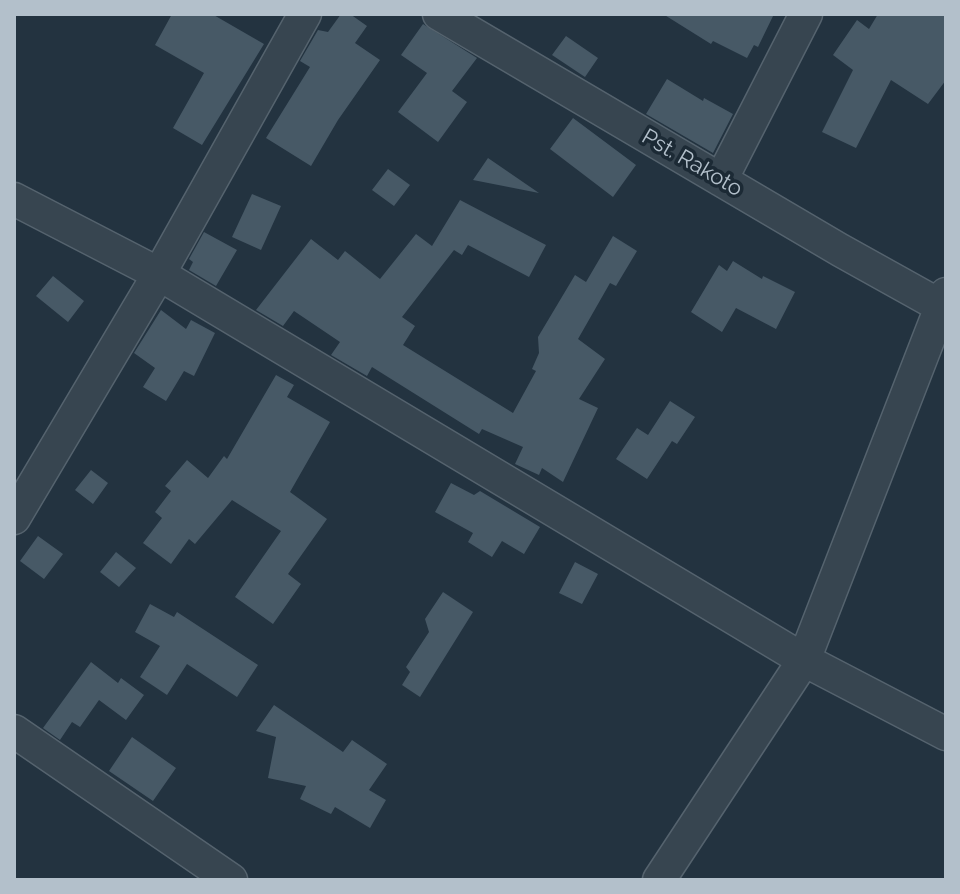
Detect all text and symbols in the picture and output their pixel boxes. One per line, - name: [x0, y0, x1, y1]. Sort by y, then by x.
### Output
- street label: Pst. Rakoto: [637, 124, 747, 202]

